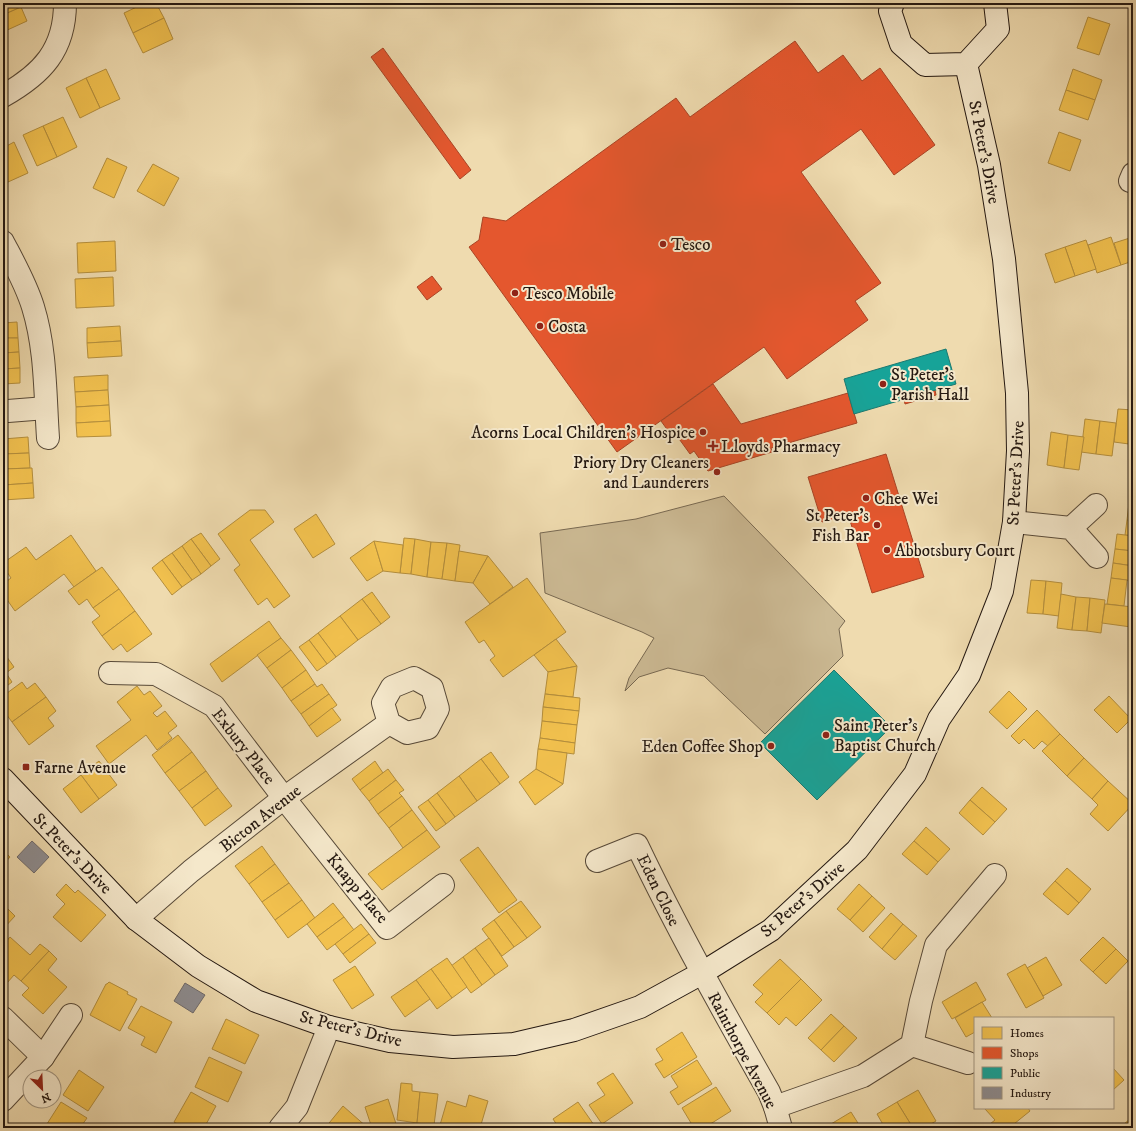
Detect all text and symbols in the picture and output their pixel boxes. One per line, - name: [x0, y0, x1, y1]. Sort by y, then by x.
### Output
- street label: St Peter's Drive: [963, 99, 1005, 206]
- place label: Tesco: [671, 234, 710, 256]
- marker: Tesco: [658, 239, 668, 249]
- place label: Tesco Mobile: [523, 283, 614, 305]
- marker: Tesco Mobile: [510, 288, 520, 298]
- place label: Costa: [548, 316, 587, 338]
- marker: Costa: [535, 321, 545, 331]
- place label: St Peter's Parish Hall: [891, 364, 969, 406]
- marker: St Peter's Parish Hall: [878, 379, 888, 389]
- street label: St Peter's Drive: [1002, 420, 1030, 526]
- place label: Acorns Local Children's Hospice: [471, 422, 695, 444]
- marker: Acorns Local Children's Hospice: [698, 427, 708, 437]
- place label: Lloyds Pharmacy: [721, 436, 841, 458]
- marker: Lloyds Pharmacy: [708, 441, 718, 451]
- place label: Priory Dry Cleaners and Launderers: [573, 452, 709, 494]
- marker: Priory Dry Cleaners and Launderers: [712, 467, 722, 477]
- place label: Chee Wei: [874, 488, 938, 510]
- marker: Chee Wei: [861, 493, 871, 503]
- place label: St Peter's Fish Bar: [806, 505, 870, 547]
- marker: St Peter's Fish Bar: [872, 520, 882, 530]
- place label: Abbotsbury Court: [895, 540, 1015, 562]
- marker: Abbotsbury Court: [882, 545, 892, 555]
- street label: Exbury Place: [207, 704, 280, 789]
- place label: Saint Peter's Baptist Church: [834, 715, 936, 757]
- marker: Saint Peter's Baptist Church: [821, 730, 831, 740]
- place label: Eden Coffee Shop: [642, 736, 763, 758]
- marker: Eden Coffee Shop: [766, 741, 776, 751]
- place label: Farne Avenue: [34, 757, 126, 779]
- marker: Farne Avenue: [21, 762, 31, 772]
- street label: Bicton Avenue: [215, 780, 306, 858]
- street label: St Peter's Drive: [28, 808, 117, 899]
- street label: Knapp Place: [321, 849, 393, 928]
- street label: Eden Close: [631, 851, 685, 930]
- street label: St Peter's Drive: [756, 857, 849, 942]
- street label: Rainthorpe Avenue: [702, 988, 782, 1112]
- street label: St Peter's Drive: [297, 1006, 404, 1052]
- legend: [974, 1017, 1114, 1109]
- text: Homes: [1010, 1026, 1044, 1041]
- text: Shops: [1010, 1046, 1038, 1061]
- text: Public: [1010, 1066, 1040, 1081]
- north arrow: [22, 1069, 62, 1109]
- text: Industry: [1010, 1086, 1051, 1101]
- text: N: [39, 1089, 53, 1105]

